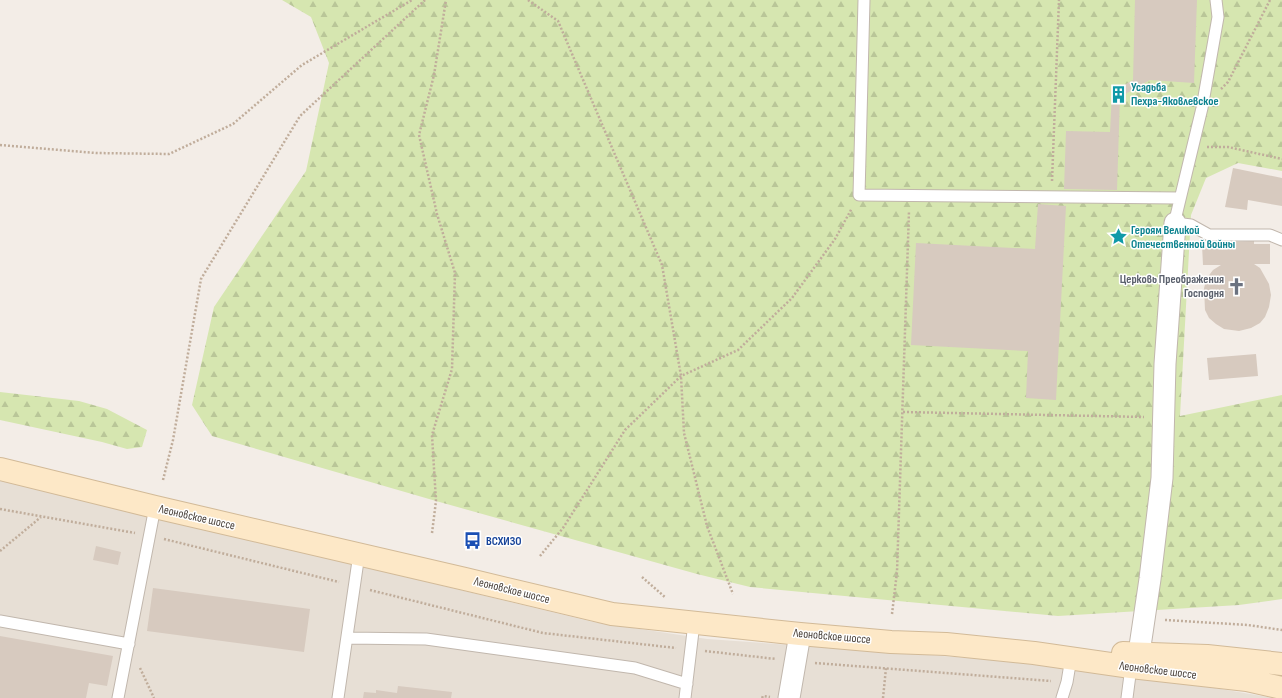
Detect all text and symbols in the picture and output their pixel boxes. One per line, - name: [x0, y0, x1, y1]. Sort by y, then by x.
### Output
- place label: Усадьба Пехра-Яковлевское: [1131, 80, 1219, 109]
- building icon: Усадьба Пехра-Яковлевское: [1108, 84, 1128, 104]
- place label: Героям Великой Отечественной войны: [1131, 223, 1235, 252]
- place icon: Героям Великой Отечественной войны: [1108, 227, 1128, 247]
- place label: Церковь Преображения Господня: [1120, 272, 1224, 301]
- church icon: Церковь Преображения Господня: [1227, 276, 1247, 296]
- street label: Леоновское шоссе: [156, 501, 237, 534]
- bus stop icon: ВСХИЗО: [463, 531, 483, 551]
- place label: ВСХИЗО: [486, 534, 522, 549]
- street label: Леоновское шоссе: [471, 574, 552, 607]
- street label: Леоновское шоссе: [792, 626, 872, 647]
- street label: Леоновское шоссе: [1117, 658, 1198, 683]

